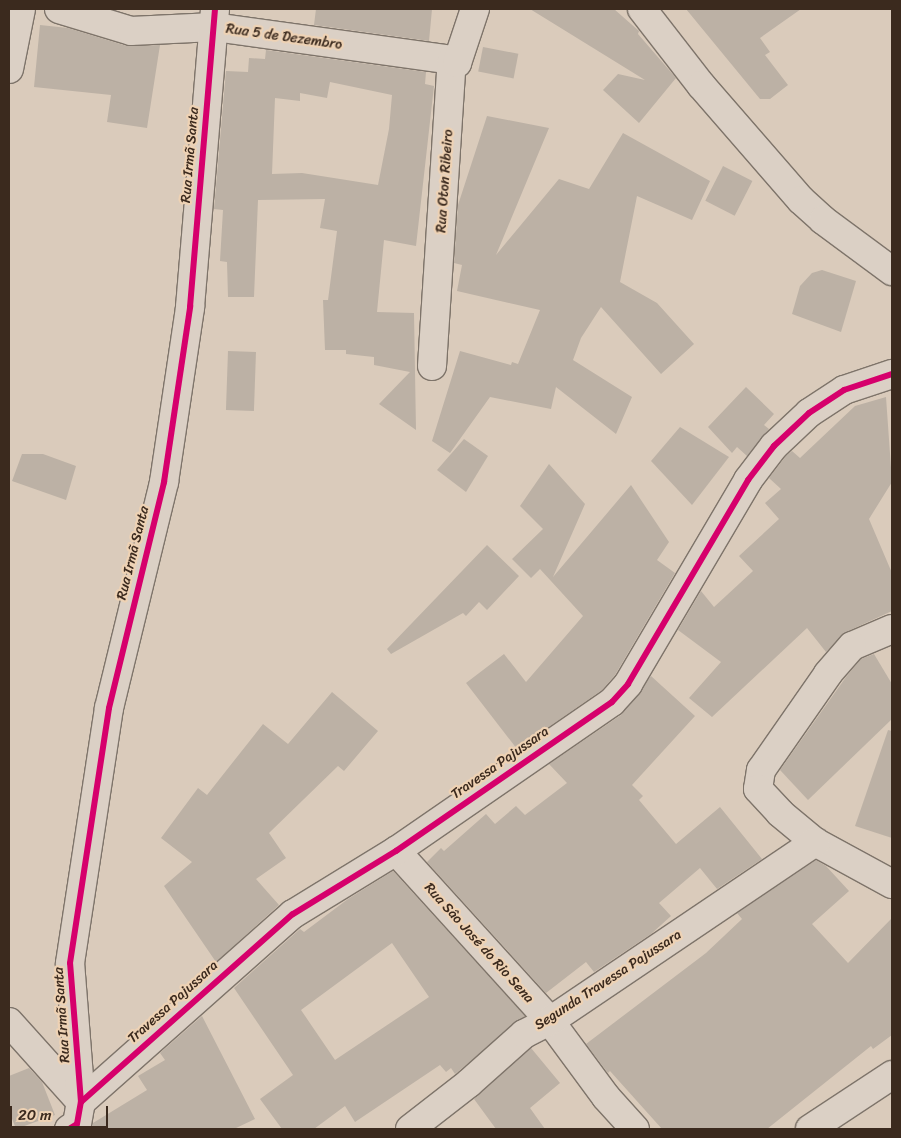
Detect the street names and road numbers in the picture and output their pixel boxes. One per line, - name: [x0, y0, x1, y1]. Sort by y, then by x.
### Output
- street label: Rua 5 de Dezembro: [225, 21, 343, 53]
- street label: Rua Irmã Santa: [177, 107, 203, 203]
- street label: Rua Oton Ribeiro: [433, 128, 457, 234]
- street label: Rua Irmã Santa: [113, 504, 153, 602]
- street label: Travessa Pajussara: [448, 723, 552, 803]
- street label: Rua Sâo José do Rio Sena: [421, 879, 537, 1007]
- street label: Segunda Travessa Pajussara: [531, 926, 685, 1034]
- street label: Travessa Pajussara: [124, 957, 222, 1047]
- street label: Rua Irmã Santa: [50, 967, 74, 1063]

